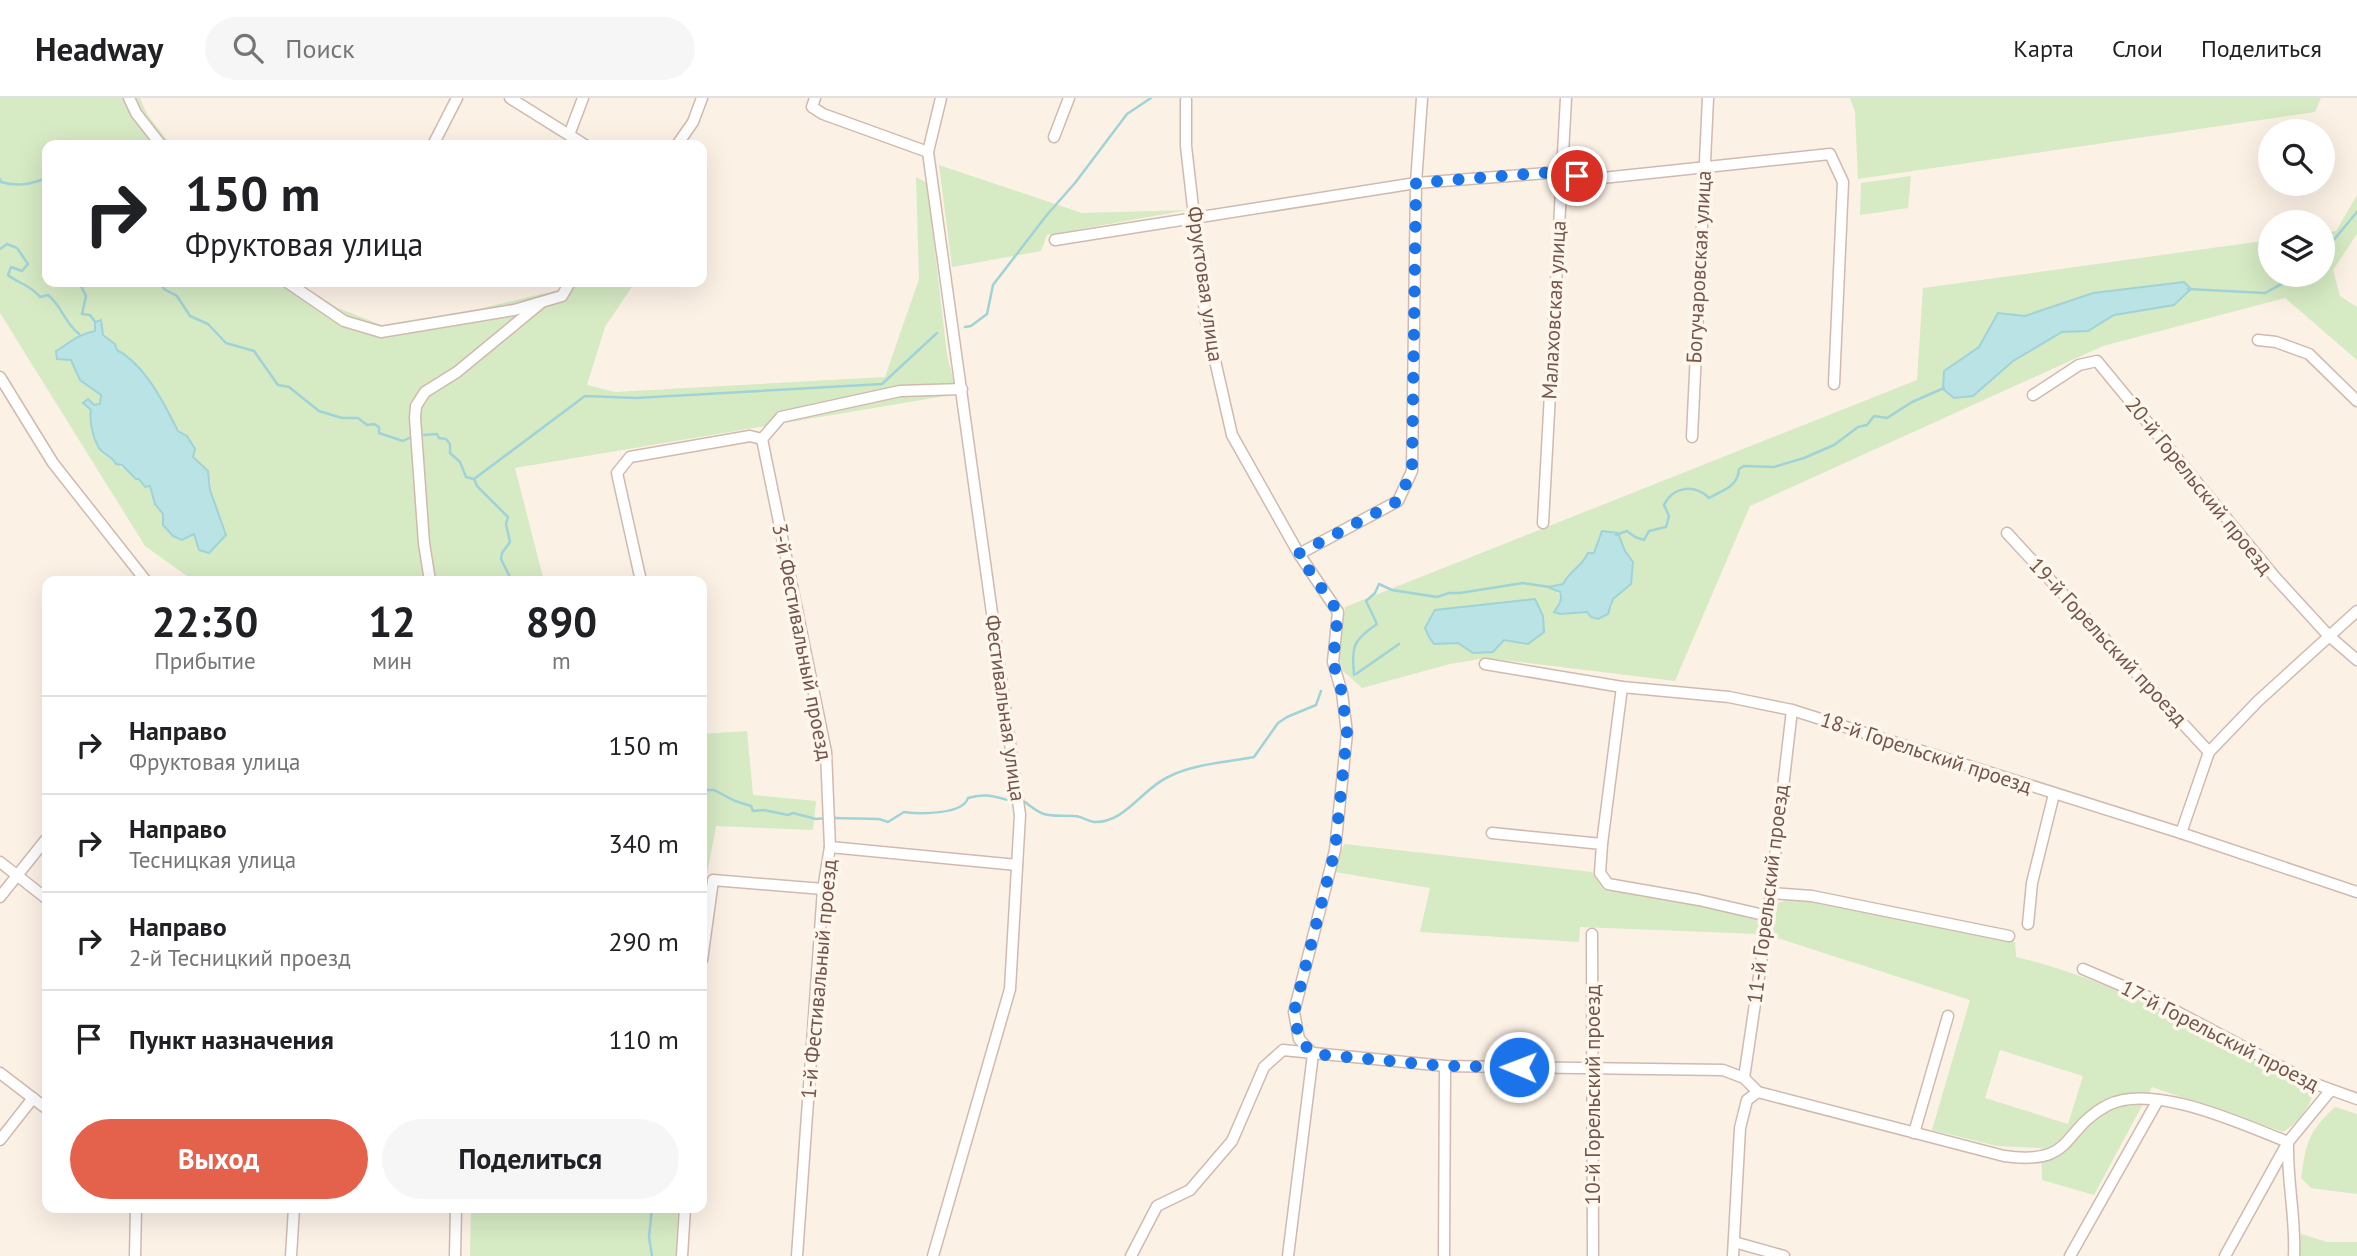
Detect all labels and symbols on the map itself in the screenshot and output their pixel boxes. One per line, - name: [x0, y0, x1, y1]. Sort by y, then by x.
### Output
- pin: [1547, 146, 1607, 206]
- street label: Богучаровская улица: [1680, 170, 1717, 364]
- street label: Фруктовая улица: [1181, 205, 1230, 363]
- street label: Малаховская улица: [1535, 220, 1572, 400]
- street label: 20-й Горельский проезд: [2119, 391, 2279, 580]
- street label: 3-й Фестивальный проезд: [766, 521, 839, 763]
- street label: 19-й Горельский проезд: [2023, 552, 2193, 732]
- street label: Фестивальная улица: [979, 613, 1032, 803]
- street label: 18-й Горельский проезд: [1817, 706, 2035, 799]
- street label: 11-й Горельский проезд: [1741, 783, 1794, 1005]
- street label: 1-й Фестивальный проезд: [795, 858, 842, 1100]
- street label: 17-й Горельский проезд: [2116, 974, 2324, 1097]
- street label: 10-й Горельский проезд: [1579, 985, 1606, 1205]
- position arrow: [1482, 1030, 1556, 1104]

